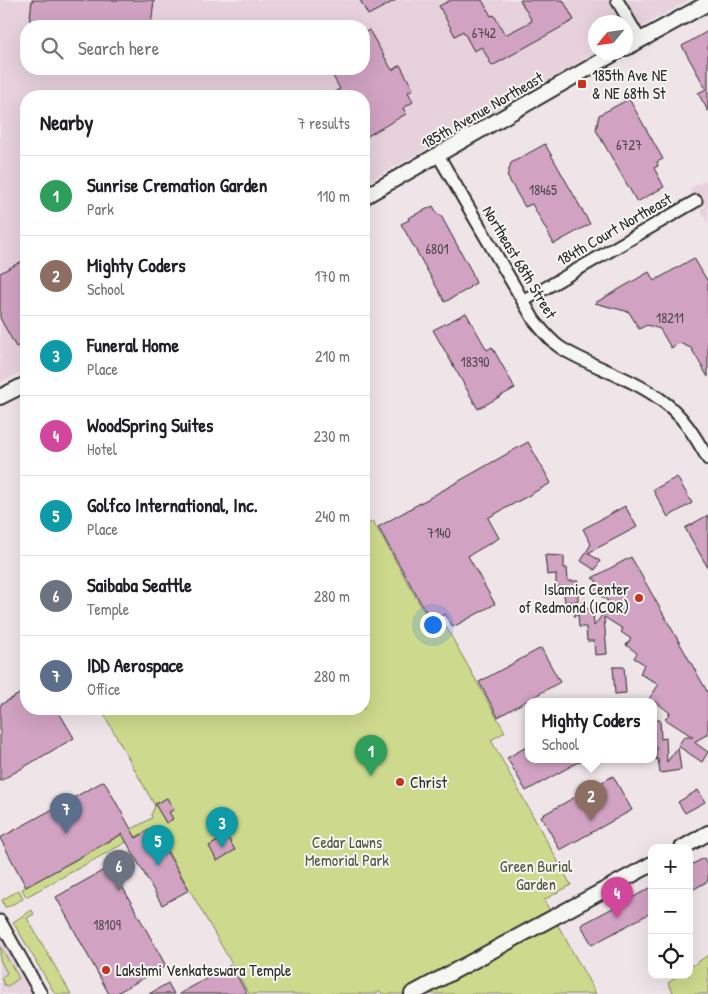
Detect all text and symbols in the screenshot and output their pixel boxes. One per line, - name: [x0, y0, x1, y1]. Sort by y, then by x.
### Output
- north arrow: [588, 15, 633, 60]
- search box: [20, 20, 370, 75]
- house number: 6742: [472, 23, 497, 42]
- icon: search: [38, 34, 66, 62]
- text: Search here: [78, 35, 159, 61]
- place label: 185th Ave NE & NE 68th St: [592, 64, 667, 104]
- street label: 185th Avenue Northeast: [417, 66, 547, 154]
- marker: 185th Ave NE & NE 68th St: [576, 78, 588, 90]
- text: Nearby: [40, 108, 93, 137]
- text: 7 results: [297, 112, 350, 134]
- house number: 6727: [616, 135, 642, 154]
- text: Sunrise Cremation Garden: [87, 172, 267, 198]
- house number: 18465: [529, 180, 557, 199]
- text: 1: [53, 185, 59, 207]
- text: 110 m: [317, 185, 350, 207]
- street label: 184th Court Northeast: [553, 187, 676, 271]
- text: Park: [87, 198, 114, 220]
- street label: Northeast 68th Street: [478, 202, 563, 323]
- house number: 6801: [425, 239, 449, 258]
- text: Mighty Coders: [87, 252, 186, 278]
- text: 2: [52, 265, 60, 287]
- text: 170 m: [315, 265, 350, 287]
- text: School: [87, 278, 124, 300]
- house number: 18211: [656, 308, 684, 327]
- text: Funeral Home: [87, 332, 179, 358]
- text: 3: [52, 345, 60, 367]
- text: 210 m: [315, 345, 350, 367]
- house number: 18390: [461, 352, 489, 371]
- text: Place: [87, 358, 118, 380]
- text: WoodSpring Suites: [87, 412, 213, 438]
- text: 4: [53, 425, 59, 447]
- text: 230 m: [314, 425, 350, 447]
- text: Hotel: [87, 438, 117, 460]
- text: Golfco International, Inc.: [87, 492, 258, 518]
- text: 5: [53, 505, 59, 527]
- text: 240 m: [315, 505, 350, 527]
- text: Place: [87, 518, 118, 540]
- house number: 7140: [427, 523, 451, 542]
- text: Saibaba Seattle: [87, 572, 192, 598]
- place label: Islamic Center of Redmond (ICOR): [519, 578, 629, 618]
- text: 6: [53, 585, 59, 607]
- text: 280 m: [314, 585, 350, 607]
- marker: Islamic Center of Redmond (ICOR): [633, 592, 645, 604]
- text: Temple: [87, 598, 129, 620]
- your location: [420, 612, 446, 638]
- text: IDD Aerospace: [87, 652, 184, 678]
- text: 7: [52, 665, 60, 687]
- text: 280 m: [314, 665, 350, 687]
- text: Office: [87, 678, 120, 700]
- popup: [525, 698, 657, 763]
- text: Mighty Coders: [542, 707, 640, 733]
- text: School: [542, 733, 579, 755]
- pin: 1: [355, 735, 387, 776]
- place label: Christ: [410, 771, 447, 793]
- marker: Christ: [394, 776, 406, 788]
- pin: 2: [575, 780, 607, 821]
- pin: 7: [50, 793, 82, 834]
- pin: 3: [206, 807, 238, 848]
- pin: 5: [142, 825, 174, 866]
- park label: Cedar Lawns Memorial Park: [305, 831, 389, 871]
- map controls: [648, 844, 693, 979]
- button: +: [648, 844, 693, 889]
- pin: 6: [103, 850, 135, 891]
- park label: Green Burial Garden: [500, 855, 573, 895]
- pin: 4: [601, 877, 633, 918]
- button: −: [648, 889, 693, 934]
- house number: 18109: [93, 915, 121, 934]
- button: locate: [648, 934, 693, 979]
- place label: Lakshmi Venkateswara Temple: [116, 959, 292, 981]
- marker: Lakshmi Venkateswara Temple: [100, 964, 112, 976]

